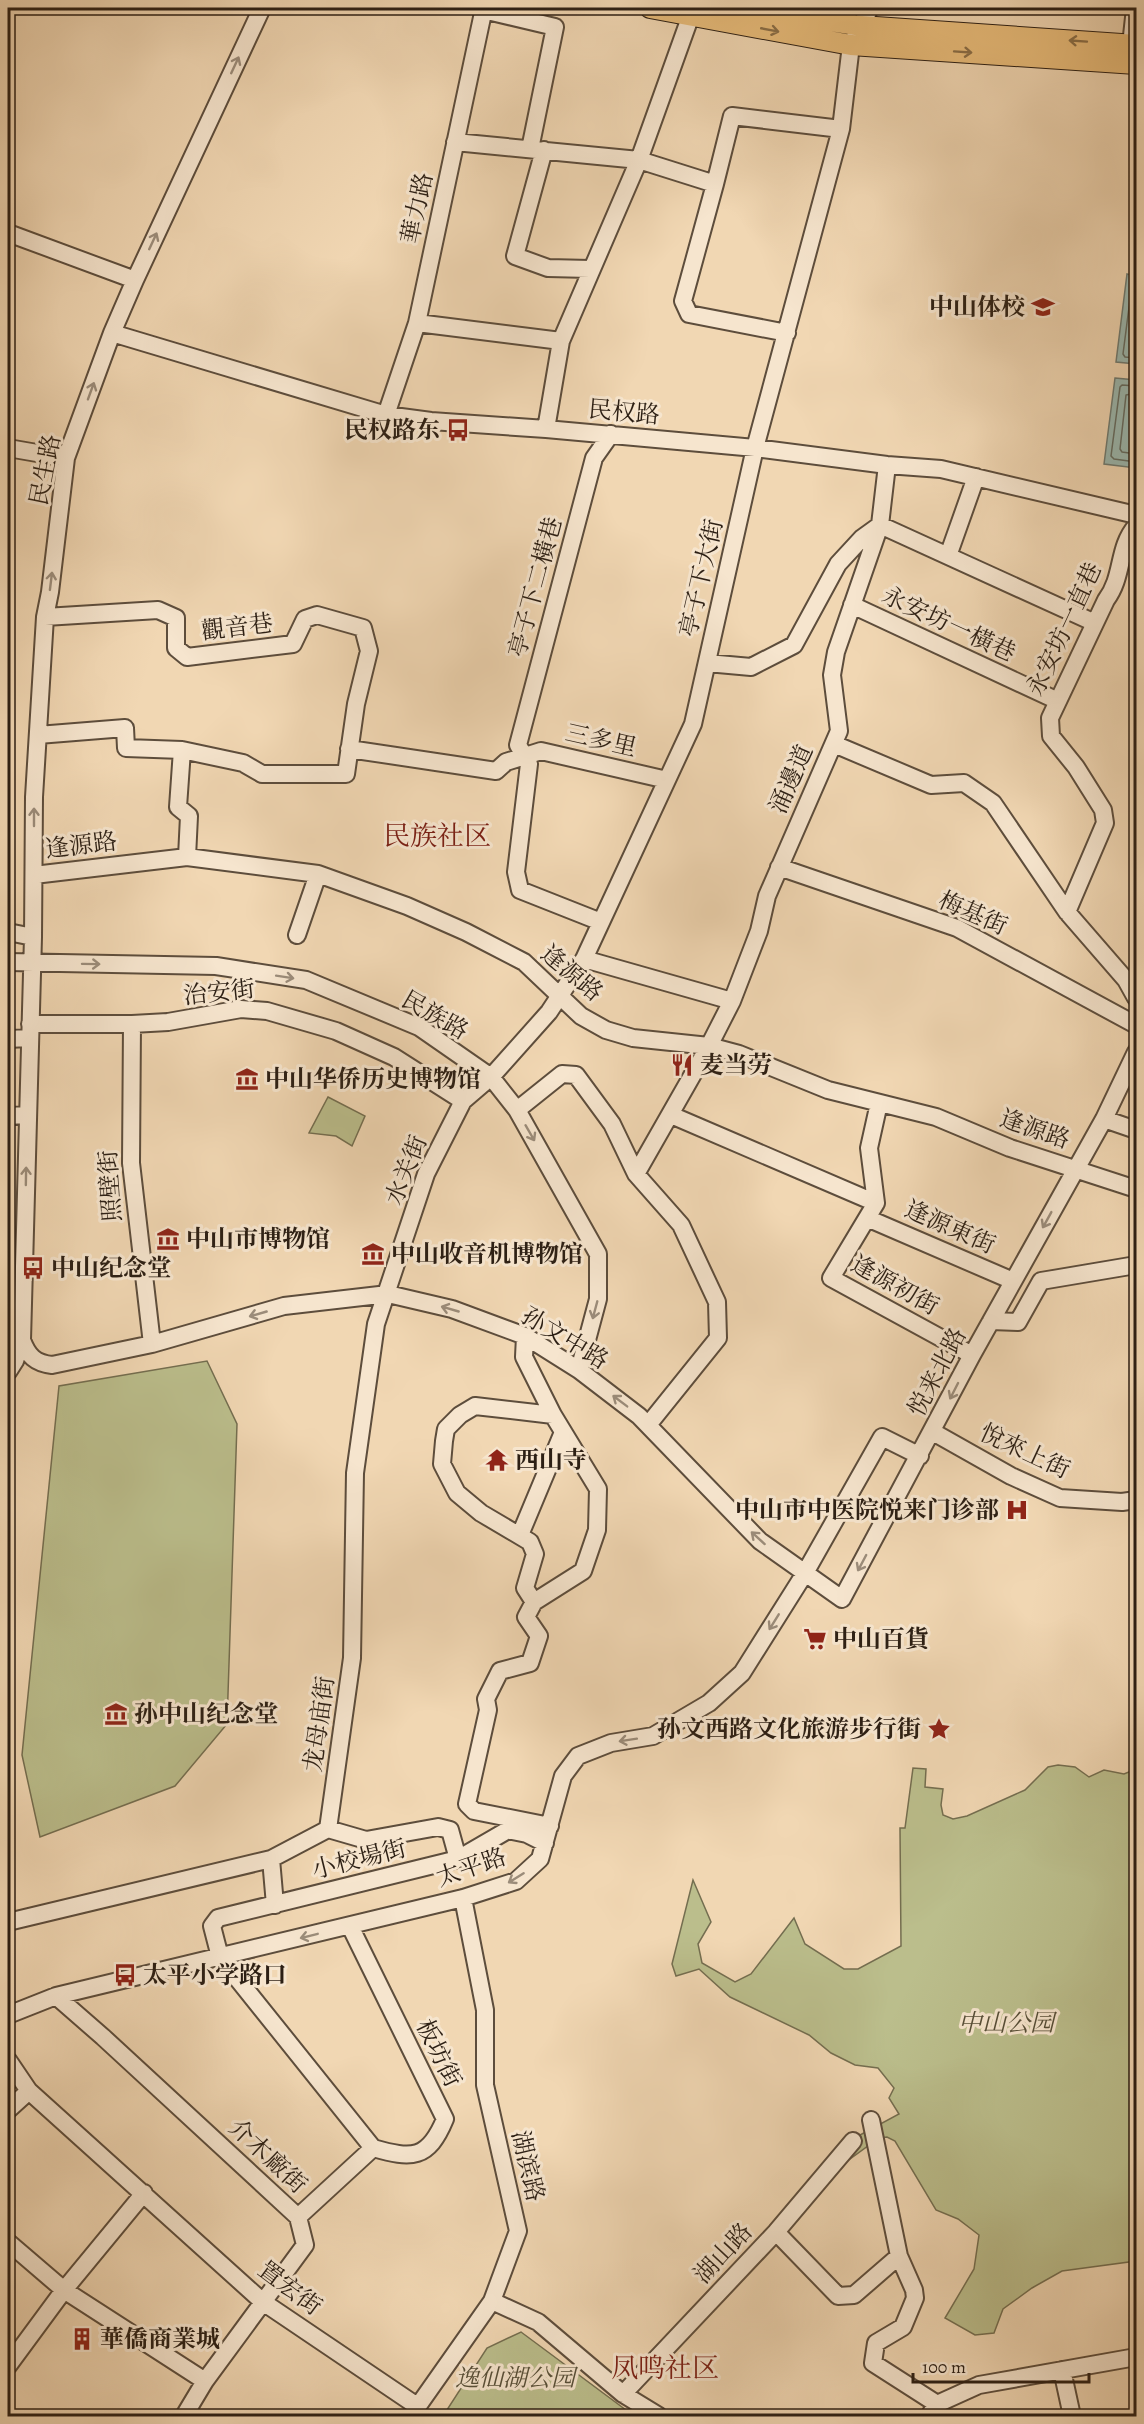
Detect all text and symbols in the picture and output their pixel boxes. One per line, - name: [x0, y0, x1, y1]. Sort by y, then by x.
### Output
- one-way arrow: [759, 25, 779, 36]
- one-way arrow: [1069, 35, 1089, 46]
- one-way arrow: [953, 47, 973, 58]
- one-way arrow: [230, 56, 242, 74]
- street label: 華力路: [394, 169, 440, 247]
- one-way arrow: [147, 233, 159, 251]
- place label: 中山体校: [929, 291, 1025, 323]
- school or university icon: 中山体校: [1030, 294, 1056, 320]
- one-way arrow: [87, 382, 98, 401]
- street label: 民权路: [587, 393, 661, 431]
- place label: 民权路东: [344, 414, 440, 446]
- bus stop icon: 民权路东: [445, 417, 471, 443]
- street label: 民生路: [22, 432, 68, 508]
- street label: 亭子下二橫巷: [501, 513, 569, 661]
- street label: 亭子下大街: [672, 516, 730, 640]
- street label: 永安坊一直巷: [1019, 557, 1109, 701]
- one-way arrow: [46, 571, 57, 591]
- street label: 永安坊一橫巷: [877, 579, 1021, 669]
- street label: 觀音巷: [199, 607, 275, 647]
- street label: 三多里: [562, 716, 640, 764]
- street label: 涌邊道: [762, 740, 820, 818]
- one-way arrow: [28, 807, 40, 827]
- district label: 民族社区: [383, 818, 491, 854]
- street label: 逢源路: [43, 825, 119, 865]
- street label: 梅基街: [934, 884, 1012, 942]
- street label: 逢源路: [534, 938, 610, 1008]
- one-way arrow: [80, 958, 100, 970]
- street label: 治安街: [182, 972, 256, 1012]
- one-way arrow: [274, 972, 294, 983]
- street label: 民族路: [396, 983, 474, 1047]
- place label: 麦当劳: [700, 1049, 772, 1081]
- restaurant icon: 麦当劳: [669, 1052, 695, 1078]
- place label: 中山华侨历史博物馆: [265, 1063, 481, 1095]
- museum icon: 中山华侨历史博物馆: [234, 1066, 260, 1092]
- street label: 逢源路: [996, 1102, 1074, 1156]
- one-way arrow: [524, 1124, 536, 1141]
- street label: 水关街: [378, 1131, 434, 1209]
- street label: 照壁街: [92, 1149, 128, 1223]
- one-way arrow: [20, 1167, 32, 1187]
- street label: 逢源東街: [900, 1193, 1000, 1261]
- one-way arrow: [1041, 1211, 1053, 1228]
- place label: 中山市博物馆: [186, 1223, 330, 1255]
- museum icon: 中山市博物馆: [155, 1226, 181, 1252]
- place label: 中山收音机博物馆: [391, 1238, 583, 1270]
- museum icon: 中山收音机博物馆: [360, 1241, 386, 1267]
- street label: 逢源初街: [845, 1248, 945, 1322]
- place label: 中山纪念堂: [51, 1252, 171, 1284]
- bus stop icon: 中山纪念堂: [20, 1255, 46, 1281]
- street label: 孙文中路: [516, 1300, 614, 1376]
- one-way arrow: [589, 1300, 601, 1319]
- one-way arrow: [441, 1303, 460, 1314]
- one-way arrow: [249, 1308, 268, 1320]
- street label: 悦来北路: [900, 1322, 974, 1422]
- one-way arrow: [947, 1382, 959, 1400]
- one-way arrow: [612, 1395, 628, 1407]
- street label: 悅來上街: [975, 1416, 1075, 1486]
- place label: 西山寺: [515, 1444, 587, 1476]
- temple icon: 西山寺: [484, 1447, 510, 1473]
- place label: 中山市中医院悦来门诊部: [735, 1494, 999, 1526]
- hospital icon: 中山市中医院悦来门诊部: [1004, 1497, 1030, 1523]
- one-way arrow: [751, 1531, 766, 1545]
- one-way arrow: [856, 1554, 868, 1571]
- one-way arrow: [768, 1613, 780, 1630]
- place label: 中山百貨: [833, 1623, 929, 1655]
- supermarket icon: 中山百貨: [802, 1626, 828, 1652]
- street label: 龙母庙街: [296, 1674, 342, 1774]
- place label: 孙中山纪念堂: [134, 1698, 278, 1730]
- museum icon: 孙中山纪念堂: [103, 1701, 129, 1727]
- place label: 孙文西路文化旅游步行街: [657, 1713, 921, 1745]
- place icon: 孙文西路文化旅游步行街: [926, 1716, 952, 1742]
- one-way arrow: [619, 1735, 639, 1746]
- street label: 小校場街: [309, 1832, 409, 1886]
- street label: 太平路: [432, 1840, 510, 1894]
- one-way arrow: [508, 1872, 525, 1884]
- one-way arrow: [300, 1930, 319, 1942]
- place label: 太平小学路口: [143, 1959, 287, 1991]
- bus stop icon: 太平小学路口: [112, 1962, 138, 1988]
- park label: 中山公园: [958, 2007, 1058, 2039]
- street label: 板坊街: [409, 2014, 469, 2092]
- street label: 介木廠街: [222, 2112, 314, 2200]
- street label: 湖滨路: [504, 2127, 552, 2205]
- street label: 湖山路: [687, 2216, 759, 2290]
- street label: 置宏街: [252, 2254, 328, 2322]
- place label: 華僑商業城: [100, 2323, 220, 2355]
- building icon: 華僑商業城: [69, 2326, 95, 2352]
- scale bar: [913, 2346, 1088, 2384]
- district label: 凤鸣社区: [611, 2350, 719, 2386]
- text: 100 m: [922, 2355, 966, 2379]
- park label: 逸仙湖公园: [455, 2362, 579, 2394]

